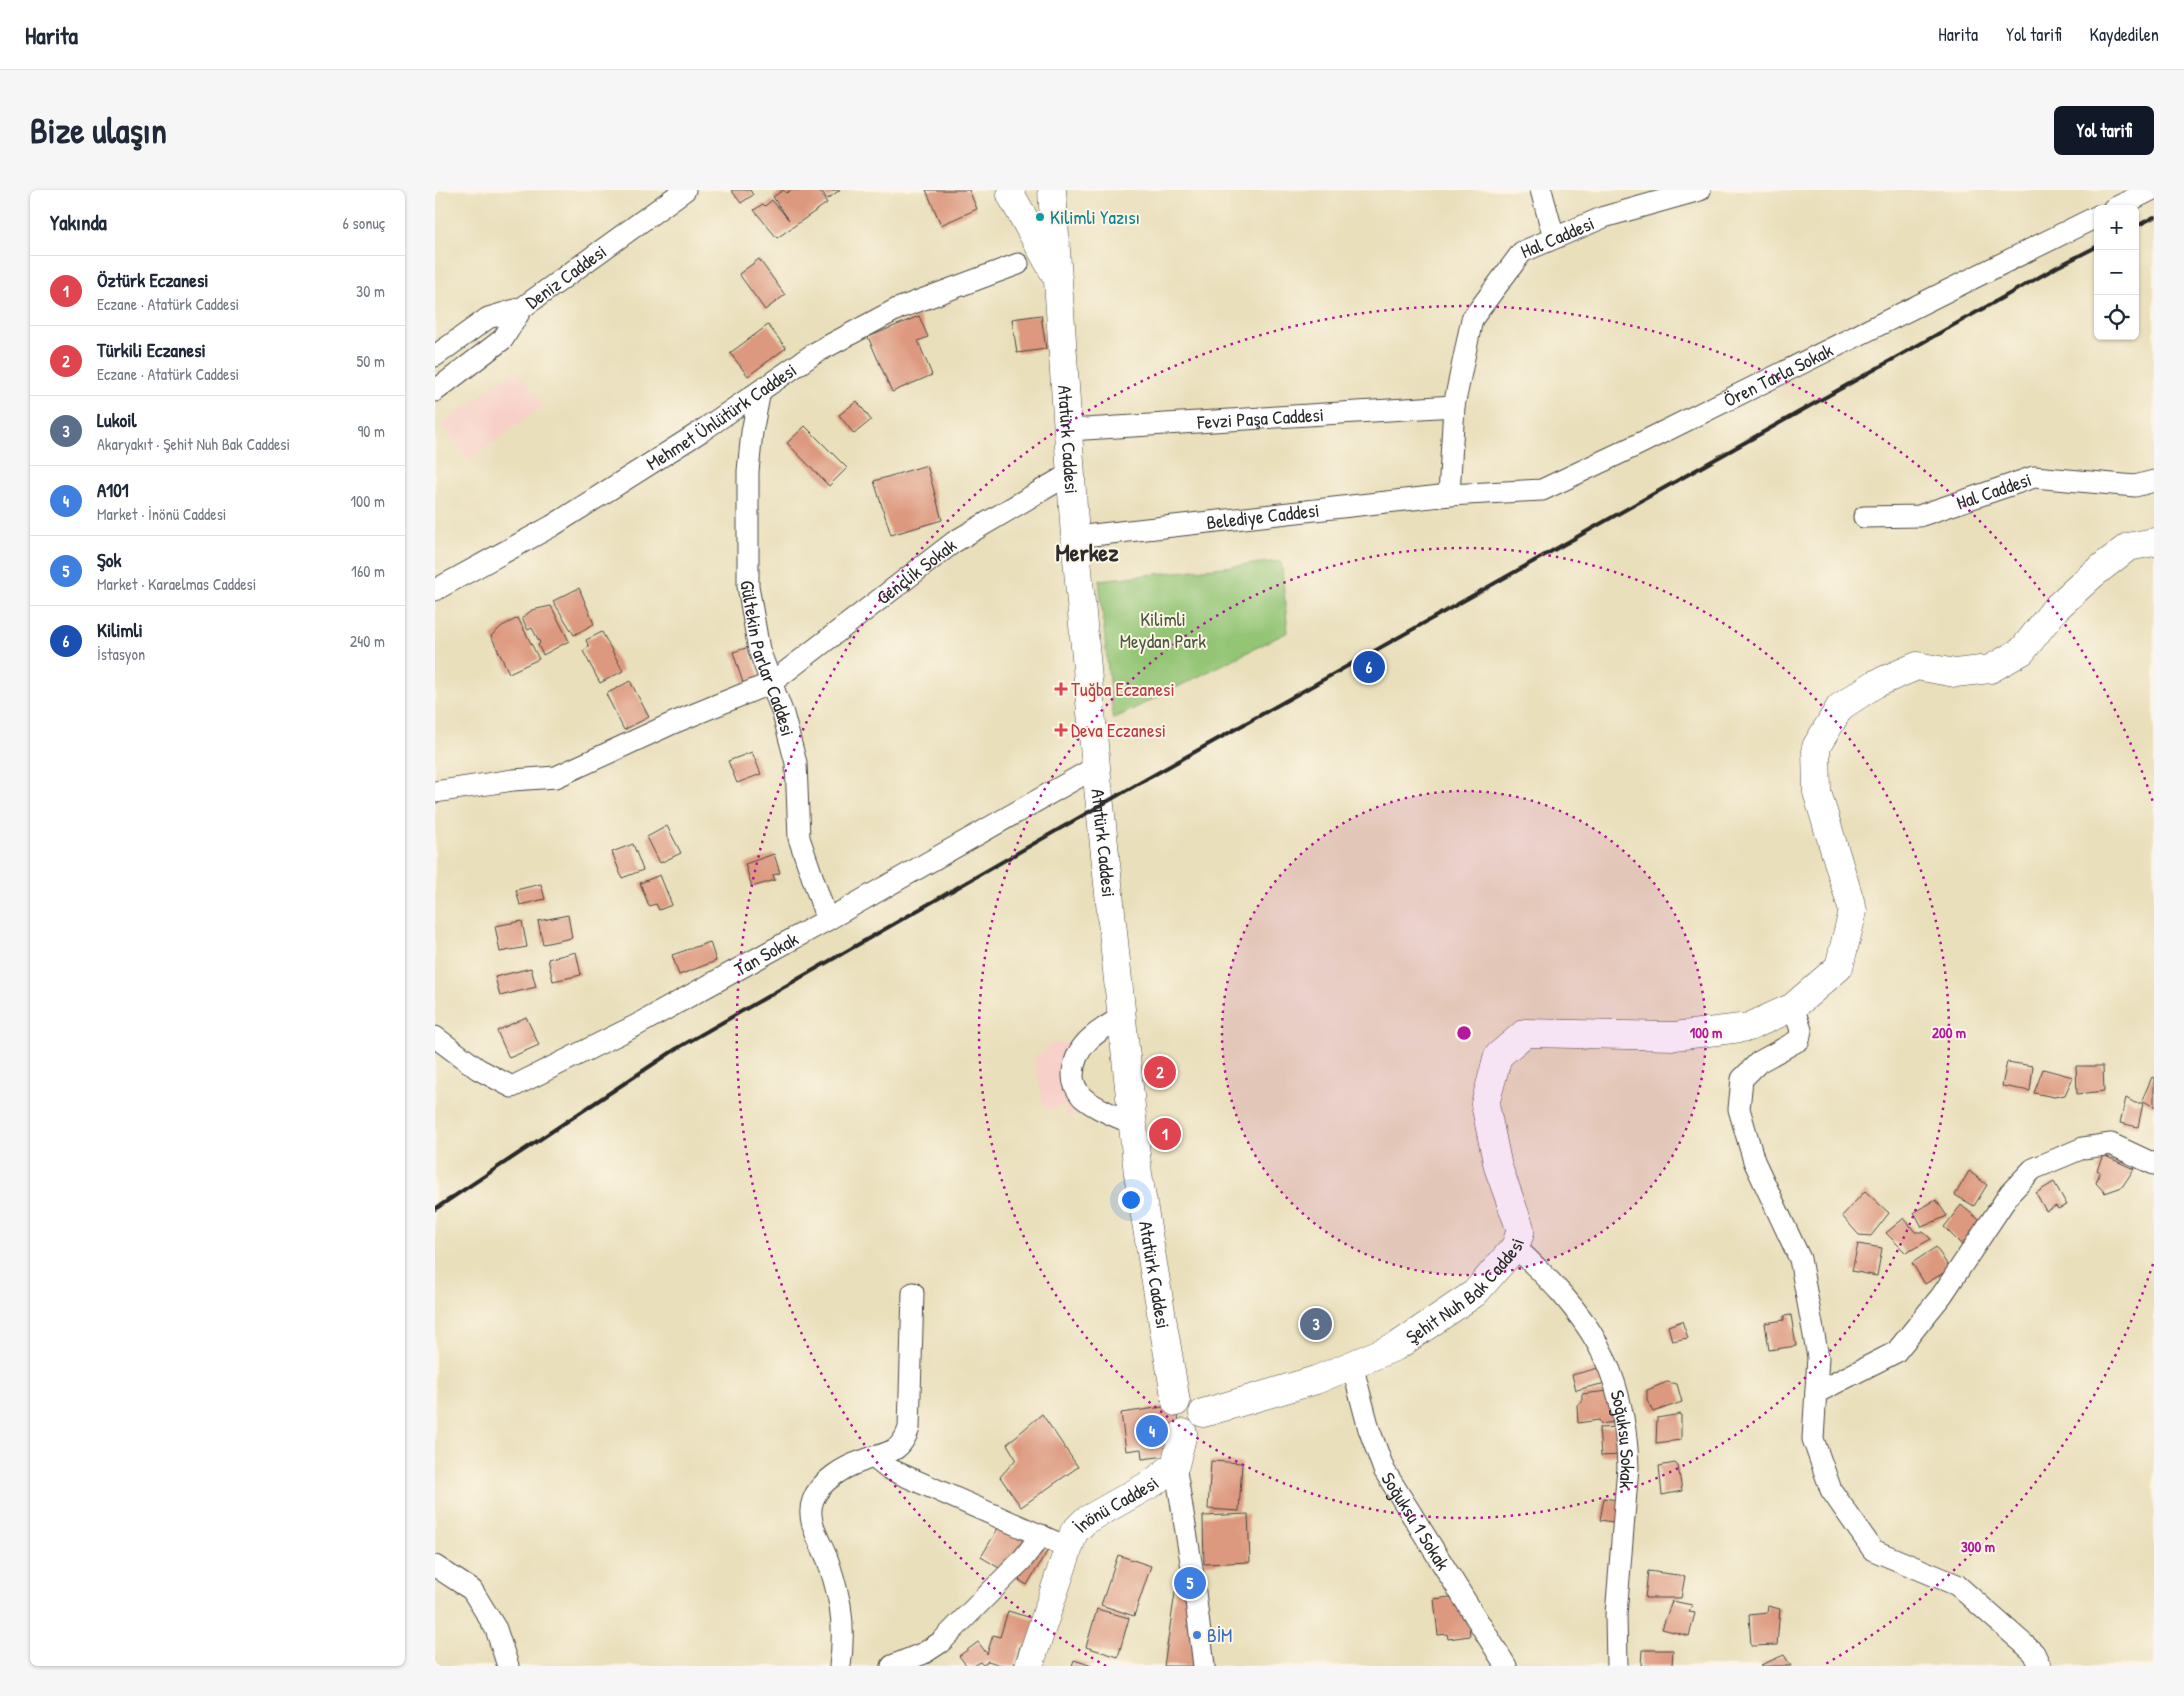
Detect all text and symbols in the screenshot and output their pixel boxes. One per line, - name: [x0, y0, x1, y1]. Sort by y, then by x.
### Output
- text: Harita: [25, 19, 78, 51]
- text: Harita: [1938, 22, 1978, 47]
- text: Yol tarifi: [2006, 22, 2062, 47]
- text: Kaydedilen: [2090, 22, 2159, 47]
- button: Yol tarifi: [2054, 106, 2154, 155]
- text: Bize ulaşın: [30, 107, 167, 154]
- place label: Kilimli Yazısı: [1050, 204, 1140, 230]
- map controls: [2094, 205, 2139, 340]
- button: +: [2094, 205, 2139, 250]
- text: Yakında: [50, 208, 107, 237]
- street label: Hal Caddesi: [1517, 210, 1598, 264]
- marker: Kilimli Yazısı: [1034, 211, 1046, 223]
- text: 6 sonuç: [342, 212, 385, 234]
- street label: Deniz Caddesi: [520, 238, 611, 314]
- button: −: [2094, 250, 2139, 295]
- text: Öztürk Eczanesi: [97, 267, 208, 293]
- text: 1: [63, 280, 69, 302]
- text: 30 m: [356, 280, 385, 302]
- text: Eczane · Atatürk Caddesi: [97, 293, 239, 315]
- button: locate: [2094, 295, 2139, 340]
- text: Türkili Eczanesi: [97, 337, 206, 363]
- street label: Ören Tarla Sokak: [1719, 337, 1837, 413]
- text: 2: [62, 350, 70, 372]
- text: 50 m: [357, 350, 385, 372]
- street label: Mehmet Ünlütürk Caddesi: [641, 357, 801, 476]
- text: Eczane · Atatürk Caddesi: [97, 363, 239, 385]
- street label: Atatürk Caddesi: [1052, 384, 1085, 495]
- street label: Fevzi Paşa Caddesi: [1196, 401, 1325, 435]
- text: Lukoil: [97, 407, 137, 433]
- text: 3: [62, 420, 70, 442]
- text: 90 m: [357, 420, 385, 442]
- text: Akaryakıt · Şehit Nuh Bak Caddesi: [97, 433, 290, 455]
- street label: Hal Caddesi: [1953, 466, 2035, 515]
- text: A101: [97, 477, 129, 503]
- text: 4: [63, 490, 69, 512]
- text: 100 m: [350, 490, 385, 512]
- street label: Belediye Caddesi: [1205, 497, 1321, 535]
- text: Market · İnönü Caddesi: [97, 503, 226, 525]
- street label: Gençlik Sokak: [871, 532, 961, 610]
- district label: Merkez: [1056, 536, 1119, 568]
- text: Şok: [97, 547, 121, 573]
- text: 5: [63, 560, 69, 582]
- text: 160 m: [351, 560, 385, 582]
- text: Market · Karaelmas Caddesi: [97, 573, 256, 595]
- street label: Gültekin Parlar Caddesi: [735, 580, 801, 739]
- park label: Kilimli Meydan Park: [1120, 606, 1206, 654]
- text: Kilimli: [97, 617, 143, 643]
- text: 6: [63, 630, 69, 652]
- text: 240 m: [350, 630, 385, 652]
- text: İstasyon: [97, 643, 145, 665]
- pin: 6: [1353, 648, 1385, 686]
- place label: Tuğba Eczanesi: [1071, 676, 1175, 702]
- marker: Tuğba Eczanesi: [1055, 683, 1067, 695]
- place label: Deva Eczanesi: [1071, 717, 1166, 743]
- marker: Deva Eczanesi: [1055, 724, 1067, 736]
- street label: Atatürk Caddesi: [1085, 787, 1122, 898]
- street label: Tan Sokak: [730, 926, 803, 982]
- text: 100 m: [1690, 1022, 1722, 1043]
- text: 200 m: [1932, 1022, 1966, 1043]
- centre of rings: [1455, 1024, 1473, 1042]
- pin: 2: [1144, 1053, 1176, 1091]
- pin: 1: [1149, 1115, 1181, 1153]
- your location: [1118, 1187, 1144, 1213]
- street label: Atatürk Caddesi: [1133, 1219, 1177, 1331]
- street label: Şehit Nuh Bak Caddesi: [1400, 1235, 1530, 1349]
- pin: 3: [1300, 1305, 1332, 1343]
- street label: Soğuksu Sokak: [1604, 1387, 1641, 1490]
- pin: 4: [1136, 1412, 1168, 1450]
- street label: Soğuksu 1 Sokak: [1376, 1467, 1456, 1575]
- street label: İnönü Caddesi: [1068, 1470, 1164, 1538]
- text: 300 m: [1961, 1536, 1995, 1557]
- pin: 5: [1174, 1564, 1206, 1602]
- place label: BİM: [1207, 1622, 1232, 1648]
- marker: BİM: [1191, 1629, 1203, 1641]

